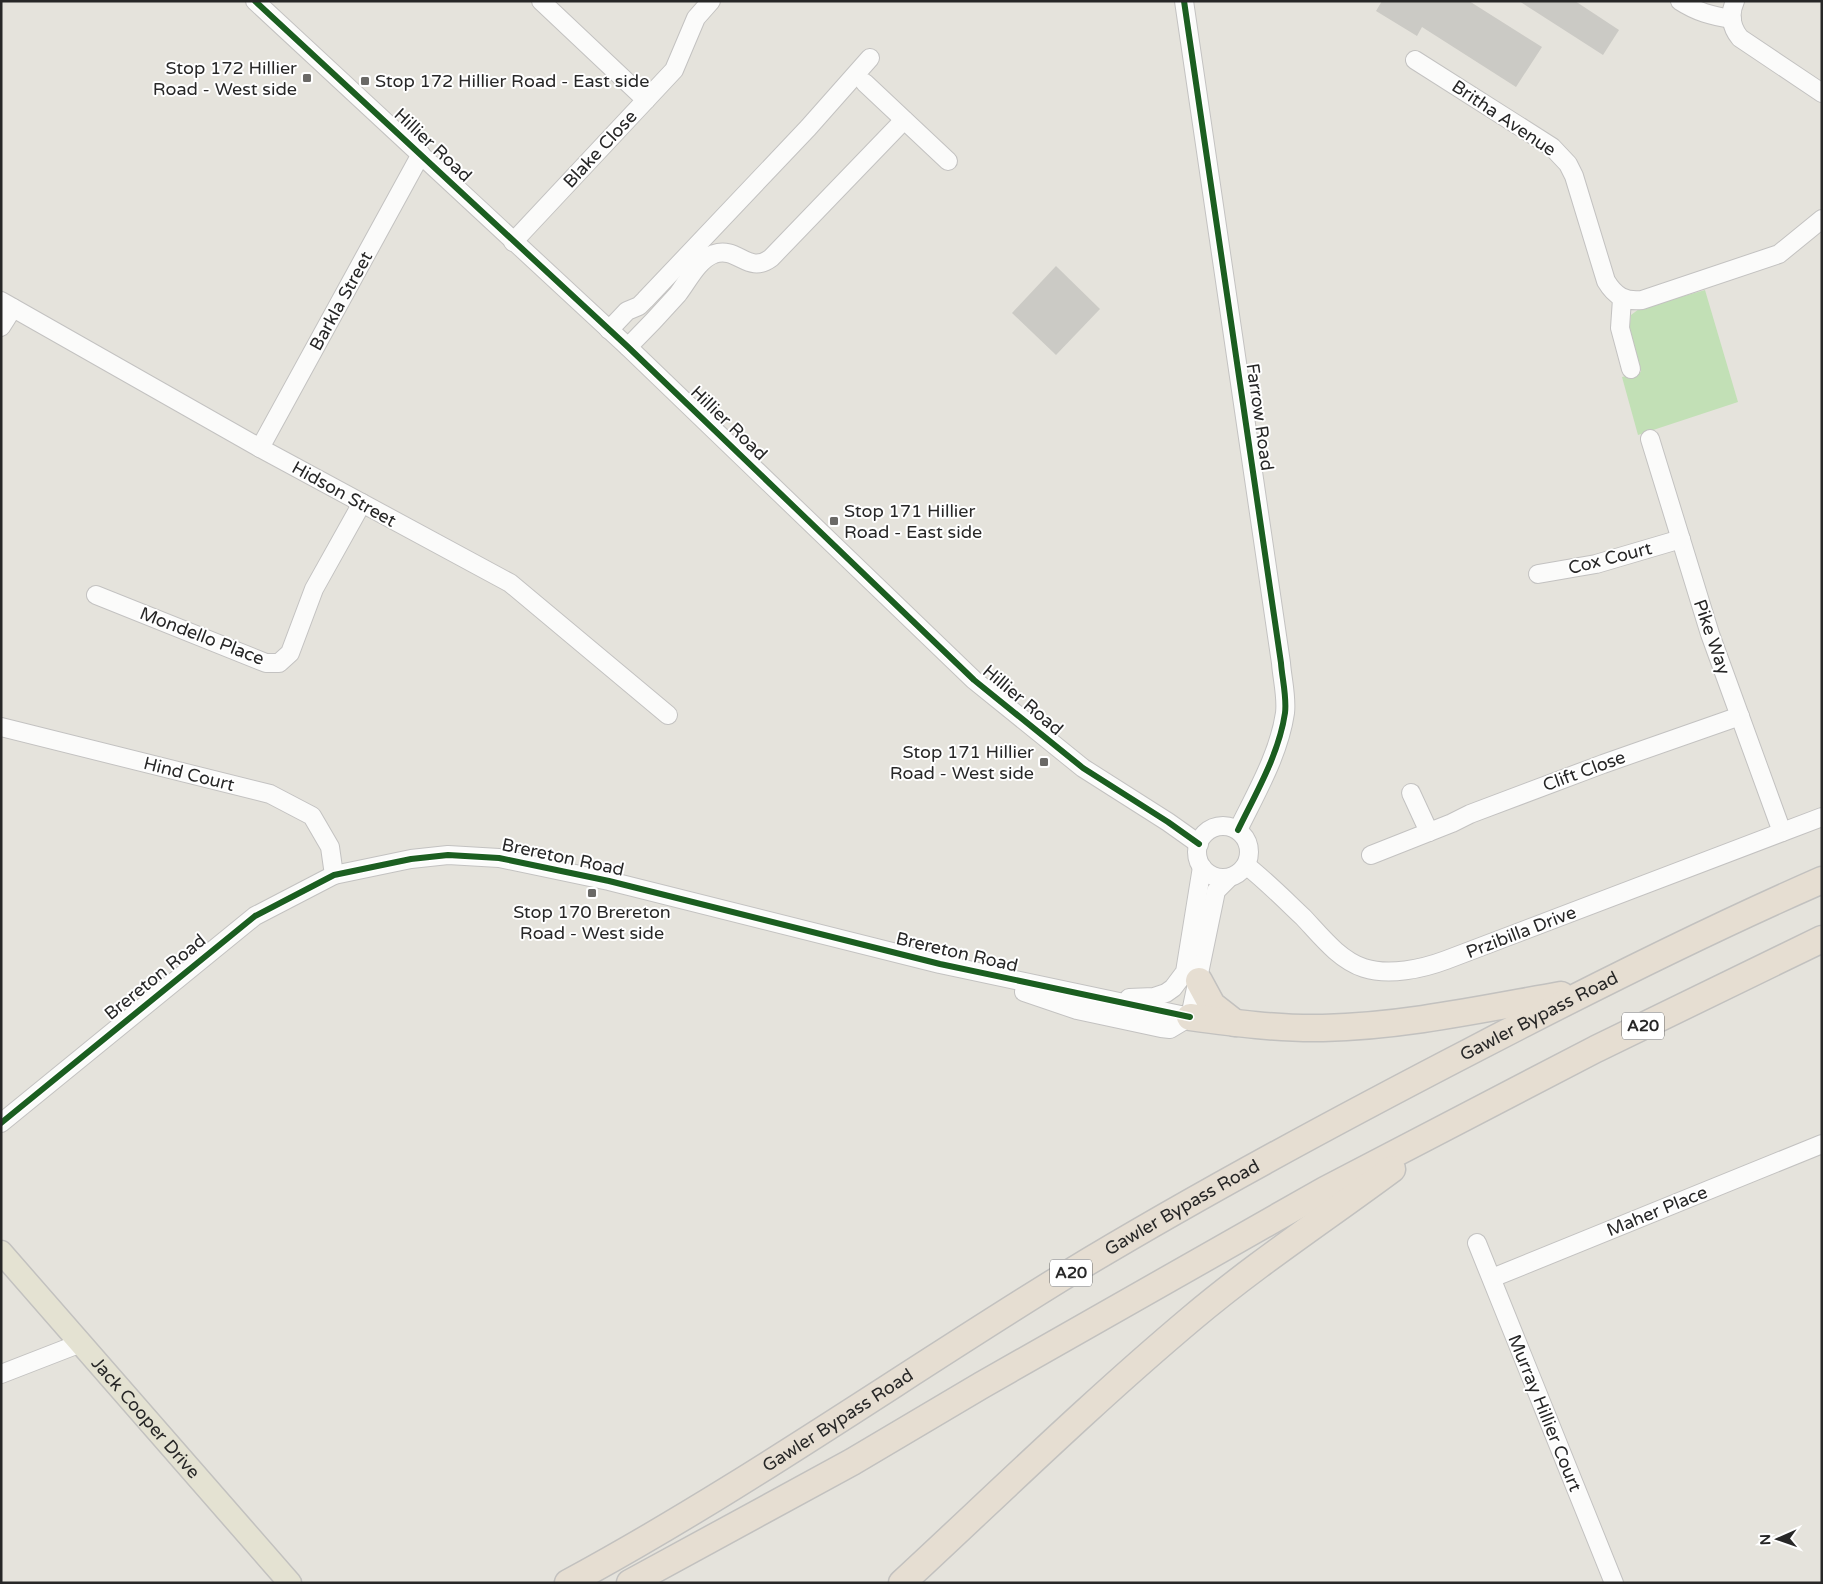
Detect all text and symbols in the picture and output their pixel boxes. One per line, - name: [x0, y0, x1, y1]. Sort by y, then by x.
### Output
- place label: Stop 172 Hillier Road - West side: [153, 57, 297, 100]
- place label: Stop 172 Hillier Road - East side: [375, 70, 649, 92]
- marker: Stop 172 Hillier Road - West side: [301, 72, 313, 84]
- marker: Stop 172 Hillier Road - East side: [359, 75, 371, 87]
- street label: Britha Avenue: [1448, 75, 1560, 161]
- street label: Hillier Road: [390, 103, 476, 187]
- street label: Blake Close: [558, 106, 642, 192]
- street label: Barkla Street: [305, 247, 377, 354]
- street label: Farrow Road: [1242, 362, 1278, 472]
- street label: Hillier Road: [686, 381, 772, 465]
- street label: Hidson Street: [288, 456, 400, 532]
- place label: Stop 171 Hillier Road - East side: [844, 500, 982, 543]
- marker: Stop 171 Hillier Road - East side: [828, 515, 840, 527]
- street label: Cox Court: [1566, 537, 1654, 579]
- street label: Pike Way: [1689, 597, 1735, 678]
- street label: Mondello Place: [137, 602, 267, 670]
- street label: Hillier Road: [978, 660, 1068, 740]
- place label: Stop 171 Hillier Road - West side: [890, 741, 1034, 784]
- street label: Clift Close: [1540, 746, 1628, 796]
- street label: Hind Court: [141, 752, 237, 796]
- marker: Stop 171 Hillier Road - West side: [1038, 756, 1050, 768]
- street label: Brereton Road: [500, 833, 626, 881]
- marker: Stop 170 Brereton Road - West side: [586, 887, 598, 899]
- place label: Stop 170 Brereton Road - West side: [513, 901, 671, 944]
- street label: Przibilla Drive: [1463, 901, 1579, 963]
- street label: Brereton Road: [894, 927, 1020, 977]
- street label: Brereton Road: [100, 929, 210, 1025]
- street label: Gawler Bypass Road: [1456, 967, 1622, 1066]
- road number: A20: [1622, 1012, 1664, 1040]
- street label: Gawler Bypass Road: [1101, 1155, 1263, 1260]
- street label: Maher Place: [1603, 1181, 1711, 1241]
- road number: A20: [1050, 1260, 1092, 1286]
- street label: Murray Hillier Court: [1503, 1331, 1587, 1495]
- street label: Jack Cooper Drive: [87, 1352, 205, 1483]
- street label: Gawler Bypass Road: [758, 1364, 917, 1477]
- north arrow: [1753, 1514, 1803, 1564]
- text: N: [1757, 1534, 1774, 1545]

